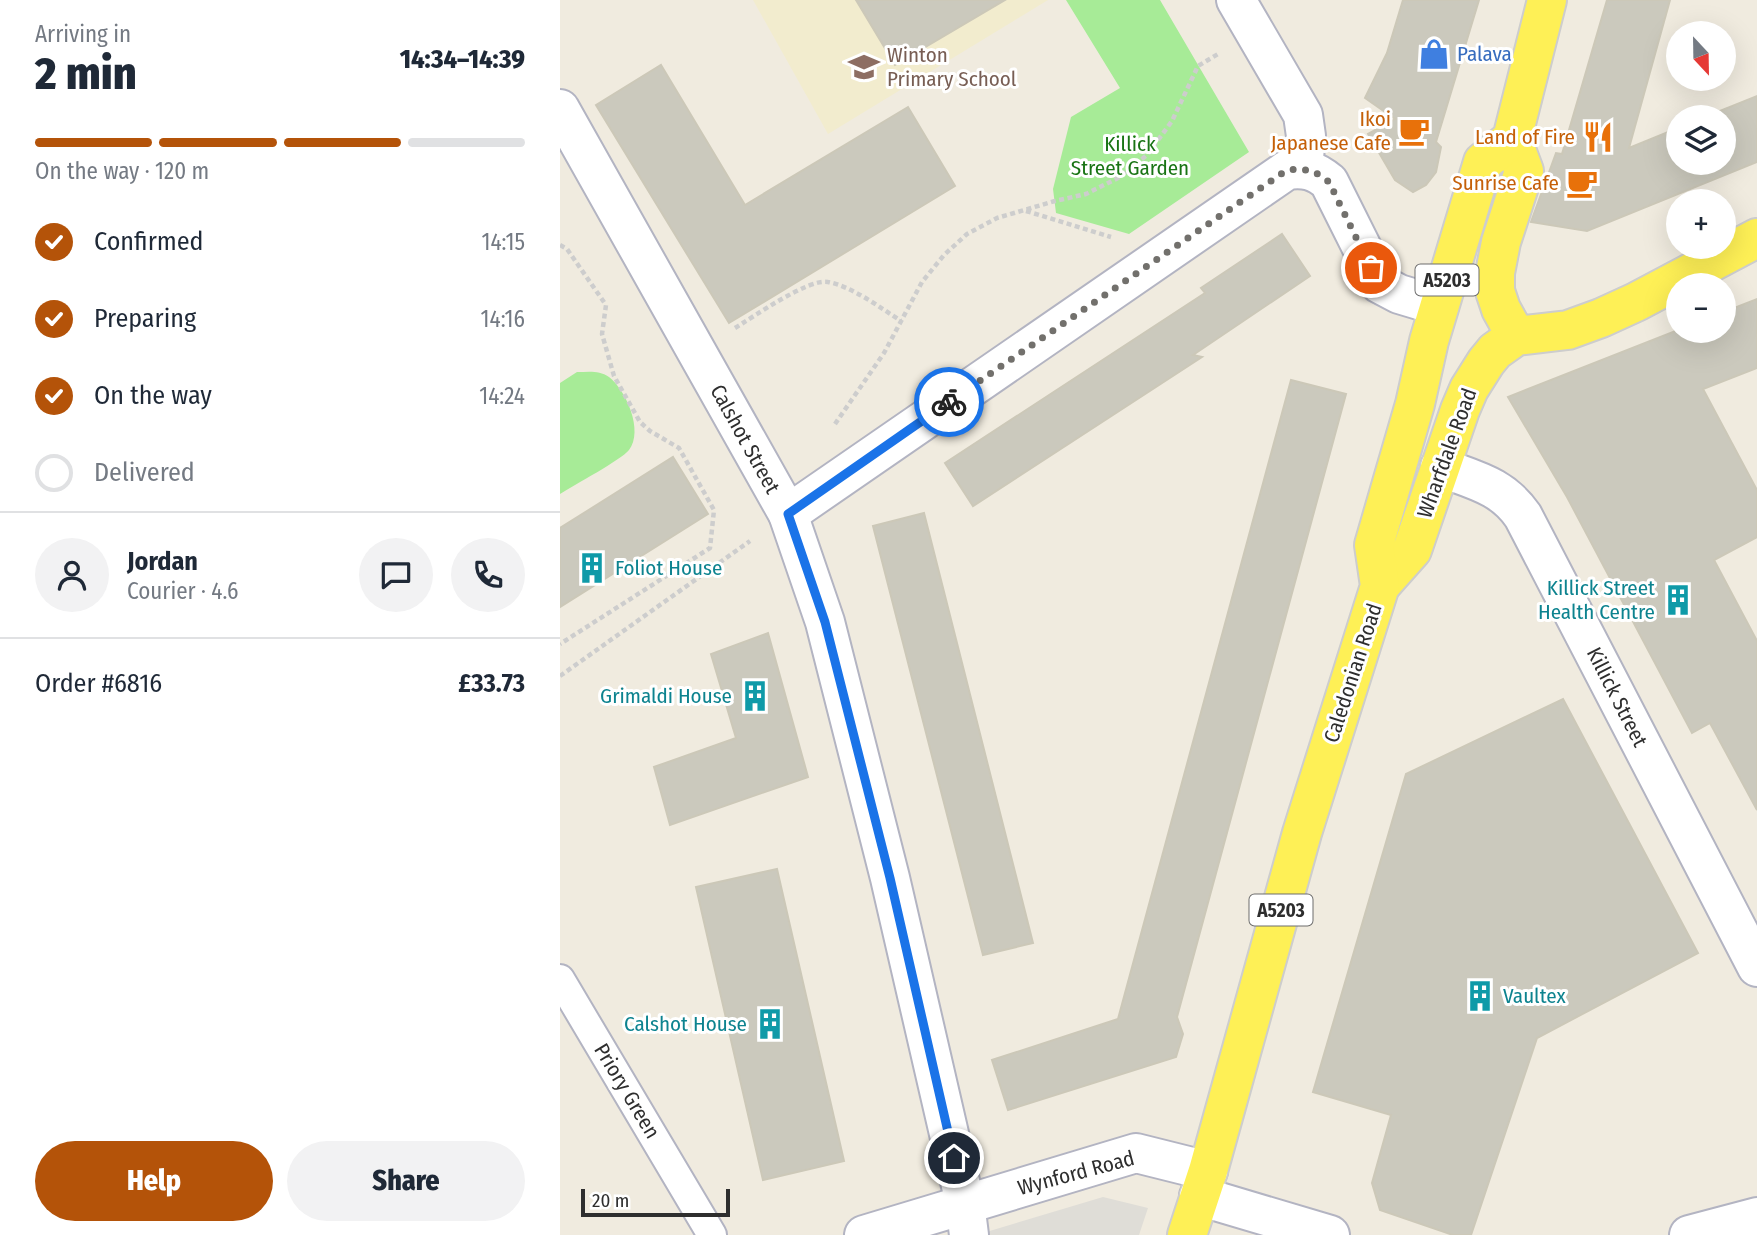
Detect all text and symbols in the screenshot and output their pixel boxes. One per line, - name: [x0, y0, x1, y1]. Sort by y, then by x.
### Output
- text: Arriving in: [35, 20, 131, 48]
- north arrow: [1666, 21, 1736, 91]
- map controls: [1666, 21, 1736, 343]
- shop icon: Palava: [1417, 37, 1451, 71]
- place label: Palava: [1457, 41, 1512, 67]
- place label: Winton Primary School: [887, 42, 1017, 92]
- text: 14:34–14:39: [400, 44, 525, 75]
- text: 2 min: [35, 46, 137, 101]
- school or university icon: Winton Primary School: [847, 50, 881, 84]
- button: layers: [1666, 105, 1736, 175]
- place label: Ikoi Japanese Cafe: [1271, 106, 1391, 156]
- cafe icon: Ikoi Japanese Cafe: [1397, 114, 1431, 148]
- restaurant icon: Land of Fire: [1581, 120, 1615, 154]
- place label: Land of Fire: [1475, 124, 1575, 150]
- park label: Killick Street Garden: [1071, 131, 1189, 181]
- text: On the way · 120 m: [35, 157, 209, 185]
- cafe icon: Sunrise Cafe: [1565, 166, 1599, 200]
- place label: Sunrise Cafe: [1452, 170, 1559, 196]
- button: +: [1666, 189, 1736, 259]
- icon: check: [35, 223, 73, 261]
- text: Confirmed: [94, 226, 204, 257]
- text: 14:15: [481, 228, 525, 256]
- pin: [1341, 238, 1401, 298]
- icon: bag: [1352, 249, 1390, 287]
- road number: A5203: [1416, 264, 1478, 296]
- button: −: [1666, 273, 1736, 343]
- icon: check: [35, 300, 73, 338]
- text: Preparing: [94, 303, 196, 334]
- text: 14:16: [481, 305, 525, 333]
- courier: [914, 367, 984, 437]
- icon: check: [35, 377, 73, 415]
- text: On the way: [94, 380, 212, 411]
- street label: Calshot Street: [704, 380, 786, 498]
- text: 14:24: [479, 382, 525, 410]
- icon: bike: [930, 383, 968, 421]
- street label: Wharfdale Road: [1411, 385, 1483, 521]
- text: Delivered: [94, 457, 195, 488]
- button: person: [35, 538, 109, 612]
- button: chat: [359, 538, 433, 612]
- button: phone: [451, 538, 525, 612]
- text: Jordan: [127, 546, 198, 577]
- building icon: Foliot House: [575, 551, 609, 585]
- place label: Foliot House: [615, 555, 722, 581]
- place label: Killick Street Health Centre: [1538, 575, 1655, 625]
- text: Courier · 4.6: [127, 577, 238, 605]
- building icon: Killick Street Health Centre: [1661, 583, 1695, 617]
- street label: Caledonian Road: [1318, 600, 1388, 746]
- street label: Killick Street: [1581, 643, 1653, 751]
- text: Order #6816: [35, 668, 162, 699]
- text: £33.73: [458, 668, 525, 699]
- building icon: Grimaldi House: [738, 679, 772, 713]
- place label: Grimaldi House: [600, 683, 732, 709]
- road number: A5203: [1250, 894, 1312, 926]
- building icon: Vaultex: [1463, 979, 1497, 1013]
- place label: Vaultex: [1503, 983, 1566, 1009]
- building icon: Calshot House: [753, 1007, 787, 1041]
- place label: Calshot House: [624, 1011, 747, 1037]
- street label: Priory Green: [588, 1039, 666, 1143]
- pin: [924, 1128, 984, 1188]
- icon: home: [935, 1139, 973, 1177]
- button: Help: [35, 1141, 273, 1221]
- button: Share: [287, 1141, 525, 1221]
- street label: Wynford Road: [1015, 1145, 1137, 1201]
- scale bar: [581, 1186, 730, 1218]
- text: 20 m: [592, 1189, 629, 1212]

